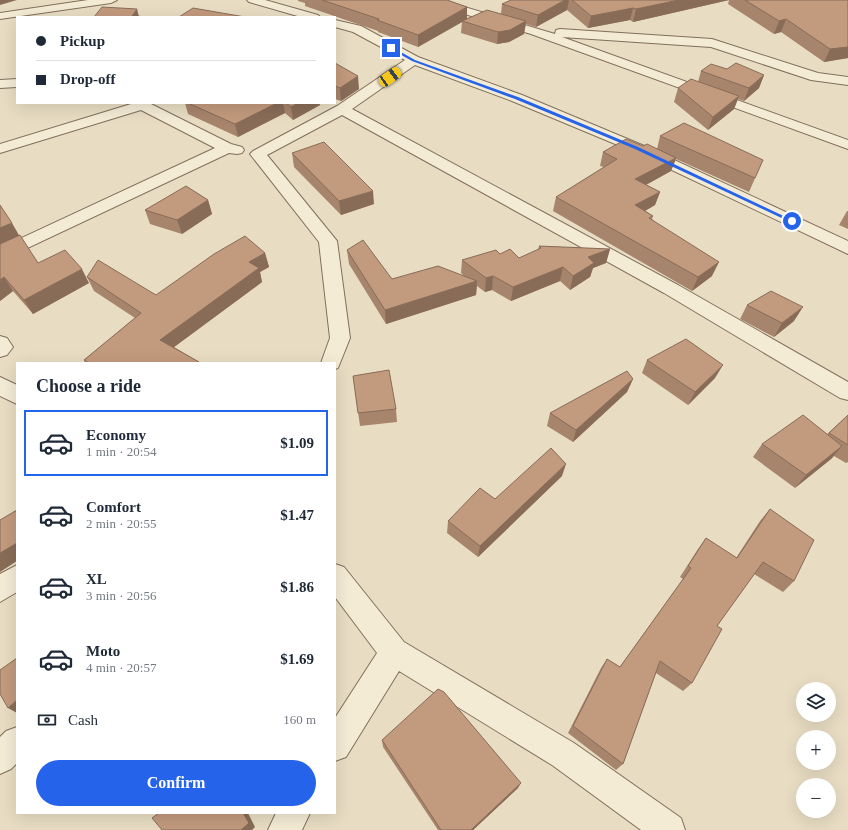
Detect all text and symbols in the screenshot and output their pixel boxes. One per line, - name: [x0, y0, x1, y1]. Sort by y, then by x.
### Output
- text: Pickup: [60, 33, 105, 49]
- route end: [382, 39, 400, 57]
- car: [377, 65, 403, 89]
- text: Drop-off: [60, 71, 116, 87]
- route start: [783, 212, 801, 230]
- text: Choose a ride: [36, 376, 141, 396]
- icon: car: [38, 425, 74, 461]
- text: Economy: [86, 427, 146, 443]
- text: $1.09: [280, 435, 314, 451]
- text: 1 min · 20:54: [86, 444, 156, 459]
- icon: car: [38, 497, 74, 533]
- text: Comfort: [86, 499, 141, 515]
- text: $1.47: [280, 507, 314, 523]
- text: 2 min · 20:55: [86, 516, 156, 531]
- icon: car: [38, 569, 74, 605]
- text: XL: [86, 571, 107, 587]
- text: $1.86: [280, 579, 314, 595]
- text: 3 min · 20:56: [86, 588, 156, 603]
- icon: car: [38, 641, 74, 677]
- text: Moto: [86, 643, 120, 659]
- text: $1.69: [280, 651, 314, 667]
- text: 4 min · 20:57: [86, 660, 156, 675]
- map controls: [796, 682, 836, 818]
- button: layers: [796, 682, 836, 722]
- icon: cash: [36, 709, 58, 731]
- text: Cash: [68, 712, 98, 728]
- text: 160 m: [283, 712, 316, 727]
- button: +: [796, 730, 836, 770]
- button: Confirm: [36, 760, 316, 806]
- button: −: [796, 778, 836, 818]

